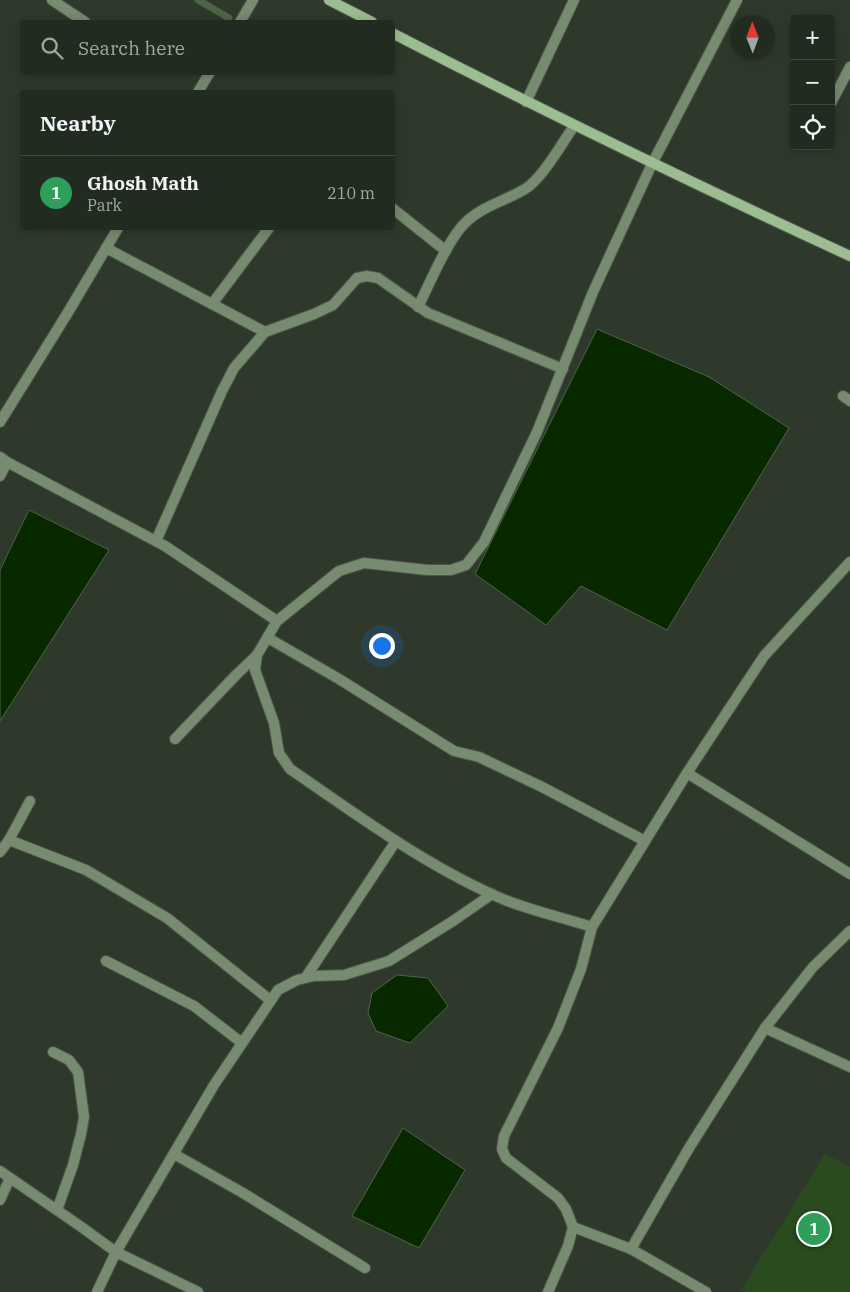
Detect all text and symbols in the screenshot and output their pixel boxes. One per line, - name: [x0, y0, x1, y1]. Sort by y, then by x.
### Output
- north arrow: [730, 15, 775, 60]
- map controls: [790, 15, 835, 150]
- button: +: [790, 15, 835, 60]
- search box: [20, 20, 395, 75]
- icon: search: [38, 34, 66, 62]
- text: Search here: [78, 36, 185, 60]
- button: −: [790, 60, 835, 105]
- button: locate: [790, 105, 835, 150]
- text: Nearby: [40, 109, 116, 137]
- text: Ghosh Math: [87, 171, 199, 195]
- text: 1: [51, 183, 61, 203]
- text: 210 m: [327, 183, 375, 203]
- text: Park: [87, 195, 122, 215]
- your location: [369, 633, 395, 659]
- pin: 1: [798, 1210, 830, 1248]

